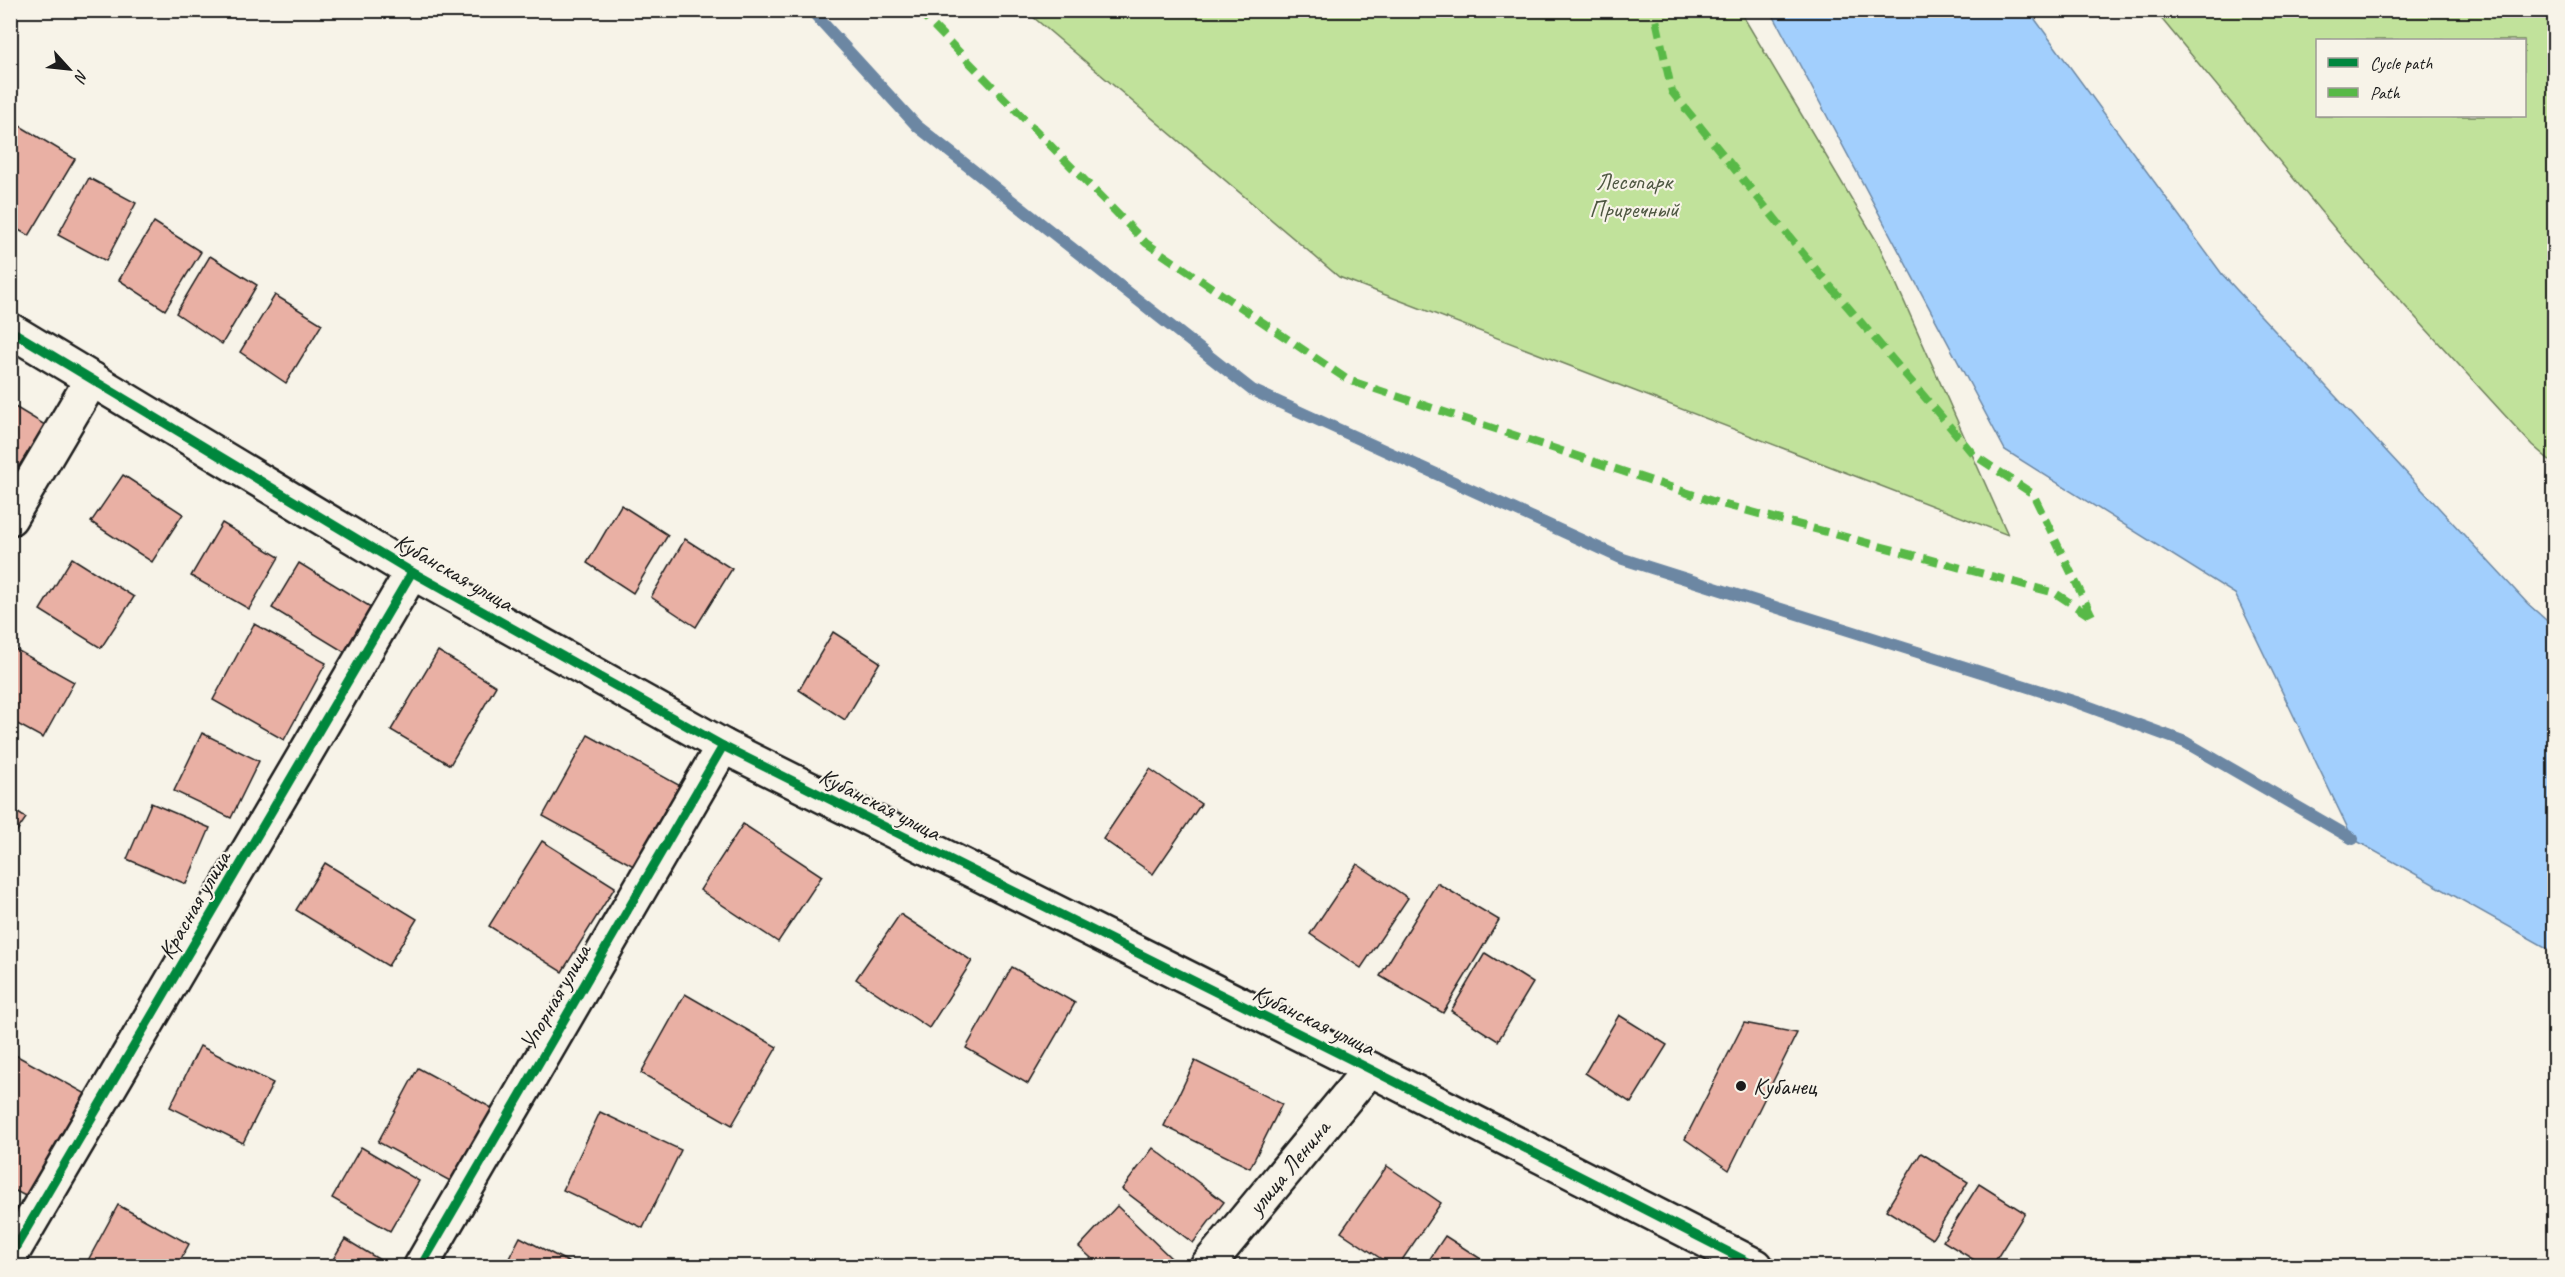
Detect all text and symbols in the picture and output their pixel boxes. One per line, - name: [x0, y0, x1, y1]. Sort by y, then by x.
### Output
- north arrow: [39, 39, 99, 99]
- legend: [2316, 39, 2526, 117]
- text: Cycle path: [2370, 52, 2433, 74]
- text: N: [69, 66, 93, 87]
- text: Path: [2370, 82, 2400, 104]
- park label: Лесопарк Приречный: [1589, 166, 1681, 224]
- street label: Кубанская улица: [389, 526, 520, 619]
- street label: Кубанская улица: [814, 761, 947, 848]
- street label: Красная улица: [151, 844, 238, 964]
- street label: Упорная улица: [513, 937, 598, 1055]
- street label: Кубанская улица: [1248, 978, 1381, 1063]
- place label: Кубанец: [1753, 1071, 1818, 1101]
- marker: Кубанец: [1734, 1079, 1748, 1093]
- street label: улица Ленина: [1239, 1112, 1338, 1222]

